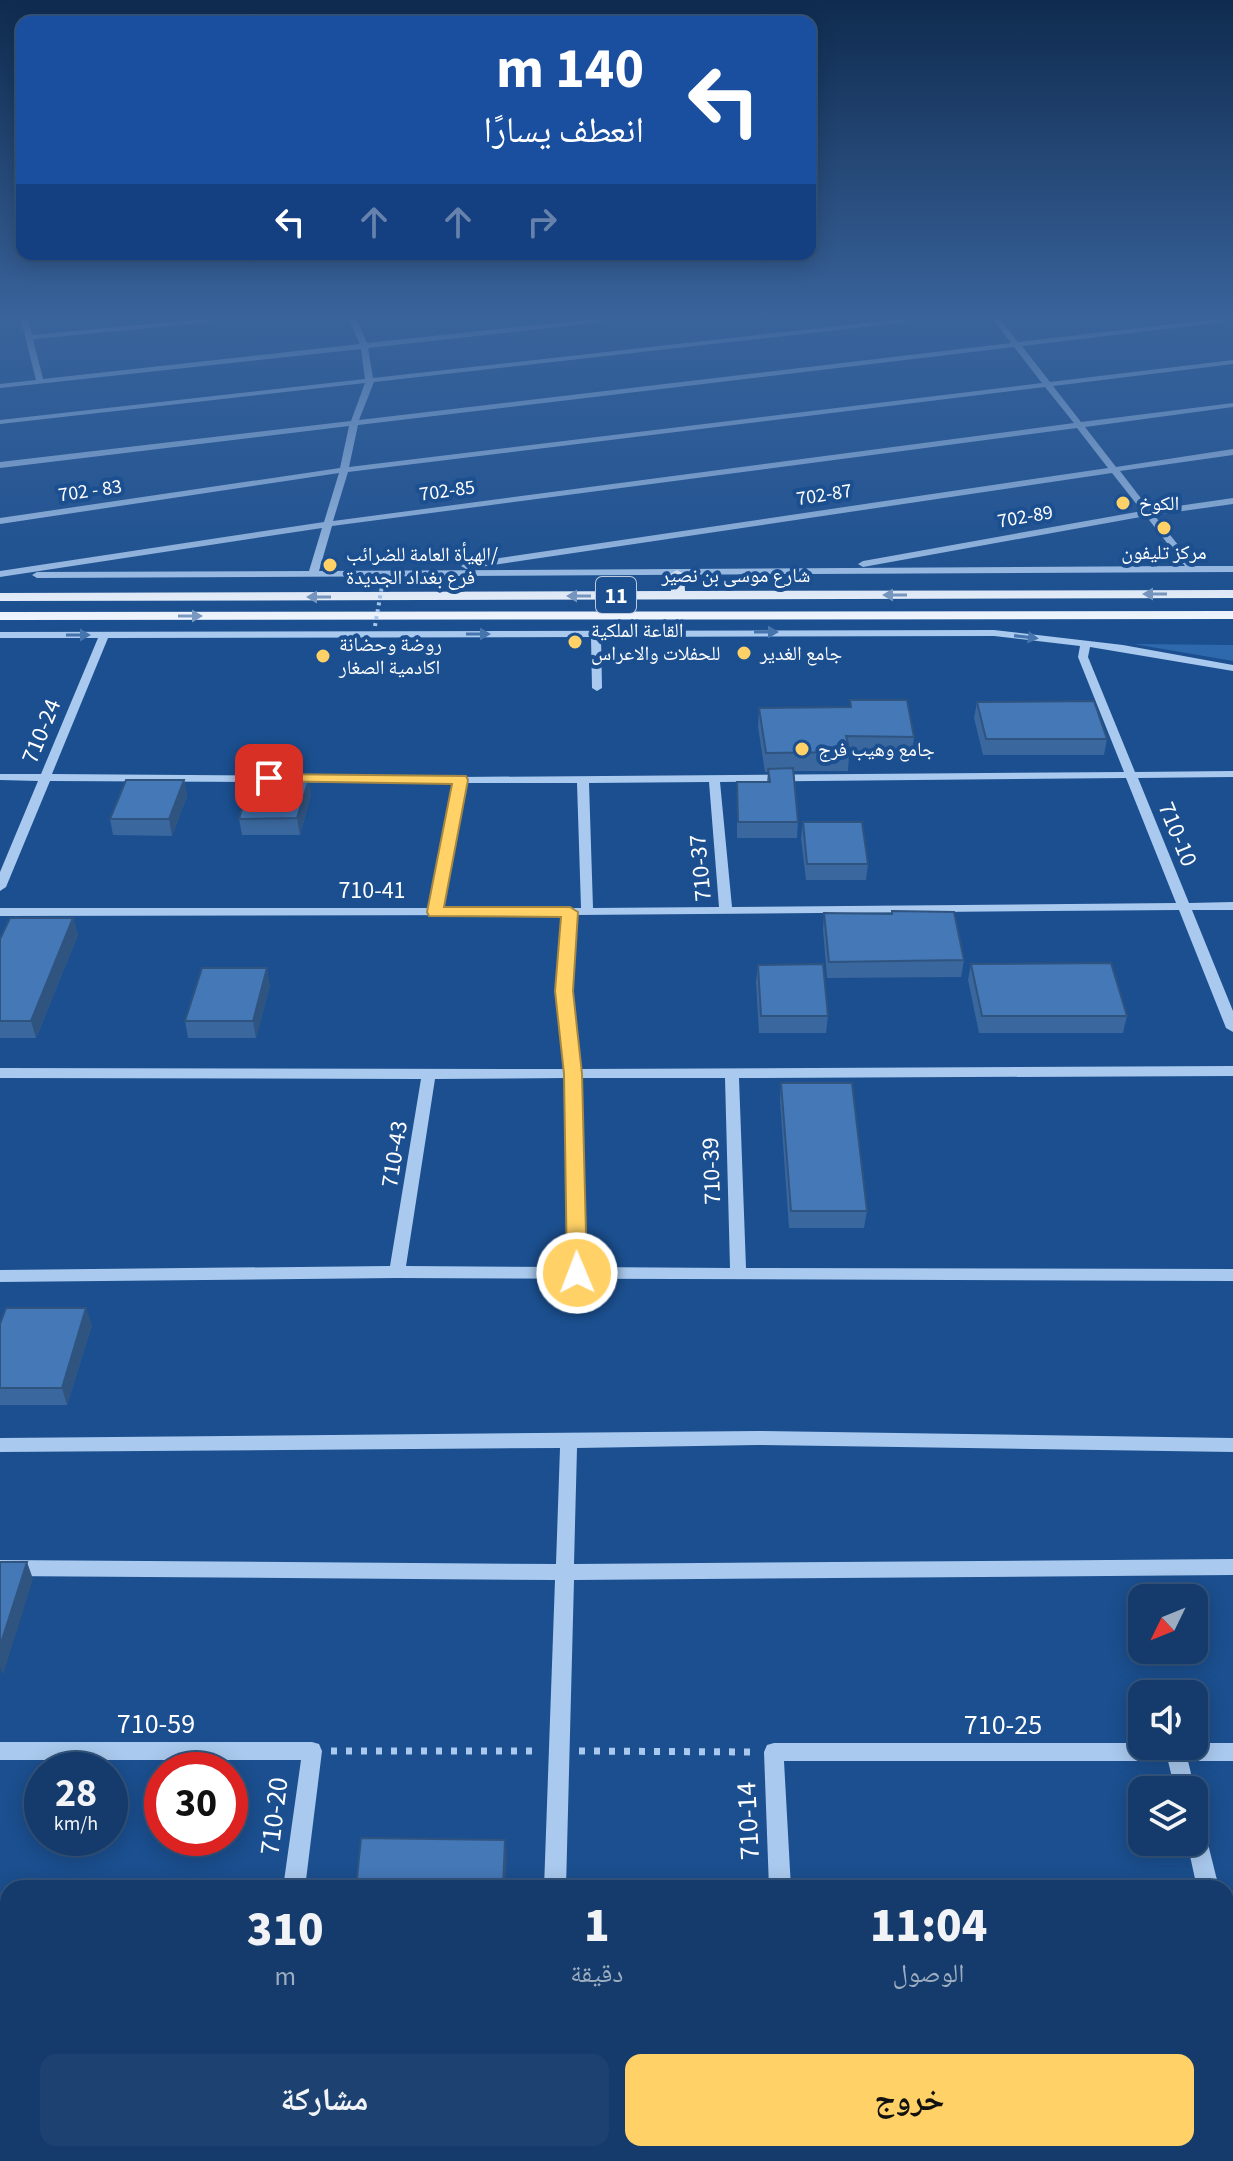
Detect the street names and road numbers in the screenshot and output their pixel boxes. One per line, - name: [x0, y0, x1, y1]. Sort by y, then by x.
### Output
- street label: 702 - 83: [57, 473, 124, 509]
- street label: 702-85: [418, 473, 477, 509]
- street label: 702-87: [794, 477, 854, 513]
- street label: 702-89: [995, 498, 1055, 536]
- street label: شارع موسى بن نصير: [661, 562, 810, 590]
- road number: 11: [596, 577, 636, 613]
- street label: 710-24: [13, 693, 70, 769]
- street label: 710-10: [1149, 797, 1206, 872]
- street label: 710-37: [680, 833, 721, 903]
- street label: 710-41: [338, 873, 406, 908]
- street label: 710-43: [372, 1118, 417, 1190]
- street label: 710-39: [693, 1137, 730, 1205]
- street label: 710-59: [117, 1704, 195, 1744]
- street label: 710-25: [964, 1705, 1042, 1745]
- street label: 710-20: [249, 1775, 299, 1857]
- street label: 710-14: [726, 1781, 770, 1861]

